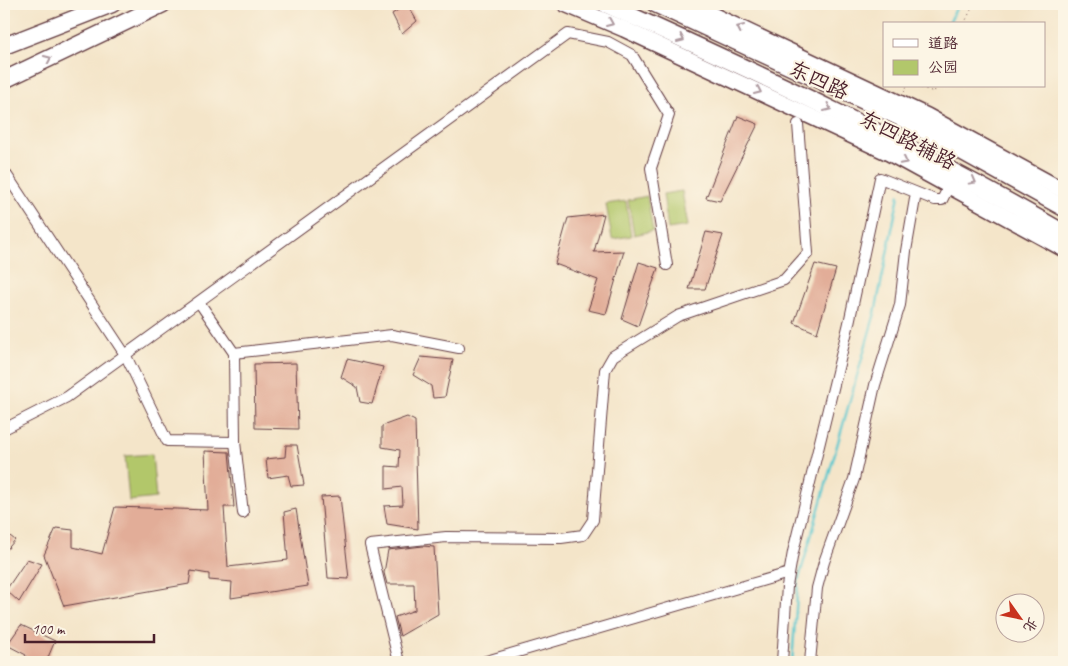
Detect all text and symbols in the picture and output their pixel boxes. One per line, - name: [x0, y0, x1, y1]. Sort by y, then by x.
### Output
- one-way arrow: [605, 16, 614, 27]
- legend: [883, 22, 1046, 88]
- one-way arrow: [736, 23, 745, 34]
- one-way arrow: [676, 33, 685, 43]
- text: 道路: [928, 34, 958, 53]
- one-way arrow: [43, 55, 52, 65]
- street label: 东四路: [785, 55, 853, 105]
- text: 公园: [928, 58, 958, 77]
- one-way arrow: [752, 85, 761, 95]
- one-way arrow: [823, 101, 832, 112]
- street label: 东四路辅路: [855, 105, 961, 175]
- one-way arrow: [899, 155, 908, 165]
- one-way arrow: [967, 175, 976, 185]
- north arrow: [996, 594, 1046, 644]
- scale bar: [25, 611, 154, 643]
- text: 北: [1020, 614, 1041, 635]
- text: 100 m: [32, 620, 66, 639]

